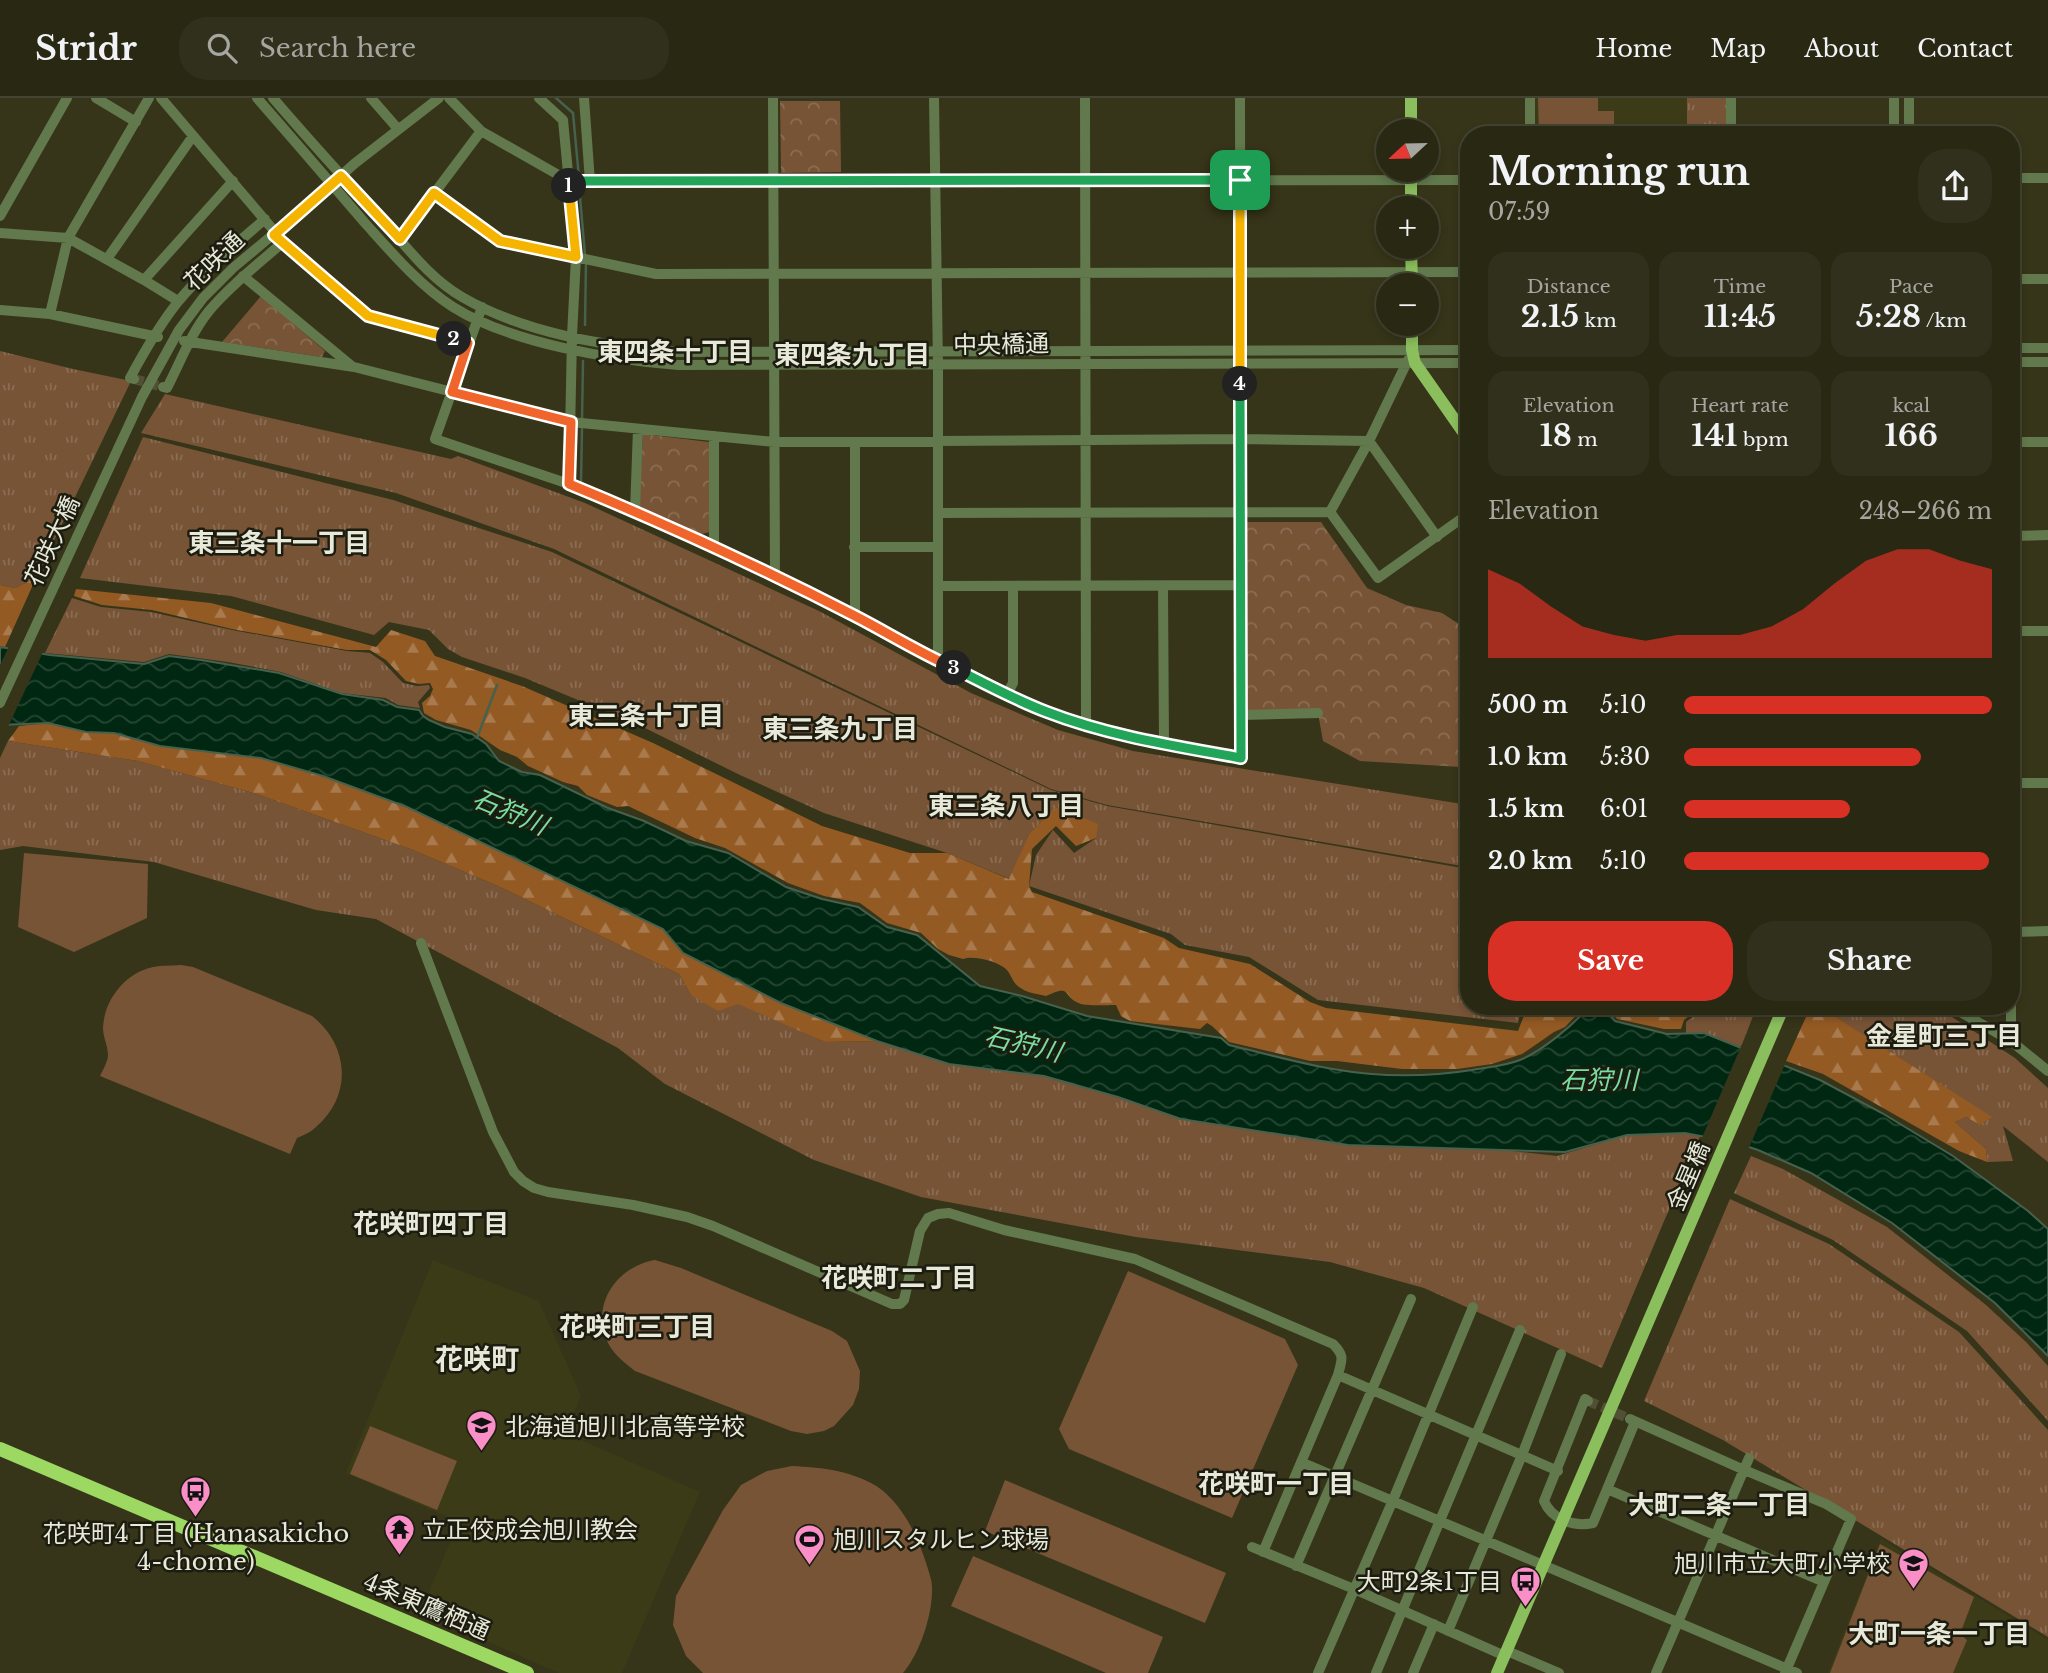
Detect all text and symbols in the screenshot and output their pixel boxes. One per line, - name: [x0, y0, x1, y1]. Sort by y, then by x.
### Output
- search box: [179, 17, 669, 80]
- text: Stridr: [35, 28, 137, 69]
- icon: search: [203, 29, 241, 67]
- text: Search here: [259, 32, 416, 64]
- text: Home: [1596, 34, 1672, 63]
- text: Map: [1710, 34, 1766, 63]
- text: About: [1804, 34, 1879, 63]
- text: Contact: [1917, 34, 2013, 63]
- north arrow: [1376, 119, 1438, 182]
- map controls: [1376, 119, 1439, 336]
- text: Morning run: [1488, 148, 1750, 195]
- button: share: [1918, 149, 1992, 223]
- pin: [1210, 150, 1270, 210]
- icon: arrive: [1221, 161, 1259, 199]
- pin: 1: [552, 168, 586, 204]
- text: 1: [564, 174, 573, 197]
- button: +: [1376, 196, 1439, 259]
- text: 07:59: [1488, 198, 1550, 226]
- street label: 花咲通: [178, 226, 250, 296]
- button: −: [1376, 273, 1439, 336]
- text: Distance: [1527, 275, 1611, 298]
- text: Time: [1714, 275, 1766, 298]
- text: Pace: [1889, 275, 1934, 298]
- text: 2.15: [1521, 298, 1579, 335]
- text: 11:45: [1704, 298, 1776, 335]
- text: 5:28: [1856, 298, 1921, 335]
- text: km: [1579, 309, 1617, 332]
- text: /km: [1921, 309, 1967, 332]
- pin: 2: [436, 322, 472, 356]
- text: 2: [447, 327, 460, 350]
- street label: 中央橋通: [953, 329, 1049, 359]
- district label: 東四条十丁目: [597, 336, 753, 368]
- district label: 東四条九丁目: [774, 339, 930, 371]
- pin: 4: [1222, 366, 1258, 402]
- text: 4: [1233, 372, 1246, 395]
- text: Elevation: [1523, 394, 1615, 417]
- text: Heart rate: [1691, 394, 1789, 417]
- text: kcal: [1892, 394, 1930, 417]
- text: 18: [1540, 417, 1572, 454]
- text: 141: [1691, 417, 1737, 454]
- text: 166: [1885, 417, 1938, 454]
- text: m: [1572, 428, 1598, 451]
- text: bpm: [1737, 428, 1789, 451]
- street label: 花咲大橋: [19, 491, 85, 591]
- text: Elevation: [1488, 497, 1599, 525]
- text: 248–266 m: [1859, 497, 1992, 525]
- district label: 東三条十一丁目: [188, 527, 370, 559]
- pin: 3: [936, 650, 972, 686]
- text: 3: [947, 656, 960, 679]
- text: 500 m: [1488, 691, 1568, 719]
- text: 5:10: [1600, 691, 1646, 719]
- district label: 東三条十丁目: [568, 700, 724, 732]
- district label: 東三条九丁目: [762, 713, 918, 745]
- text: 1.0 km: [1488, 743, 1568, 771]
- text: 5:30: [1600, 743, 1650, 771]
- water label: 石狩川: [468, 782, 555, 843]
- district label: 東三条八丁目: [928, 790, 1084, 822]
- text: 1.5 km: [1488, 795, 1565, 823]
- text: 6:01: [1600, 795, 1648, 823]
- text: 2.0 km: [1488, 847, 1573, 875]
- text: 5:10: [1600, 847, 1646, 875]
- button: Save: [1488, 921, 1733, 1001]
- button: Share: [1747, 921, 1992, 1001]
- water label: 石狩川: [981, 1020, 1068, 1069]
- district label: 金星町三丁目: [1866, 1020, 2022, 1052]
- water label: 石狩川: [1560, 1064, 1641, 1096]
- street label: 金星橋: [1661, 1137, 1715, 1215]
- district label: 花咲町四丁目: [353, 1208, 509, 1240]
- district label: 花咲町二丁目: [821, 1262, 977, 1294]
- district label: 花咲町三丁目: [559, 1311, 715, 1343]
- district label: 花咲町: [435, 1342, 519, 1377]
- school or university icon: 北海道旭川北高等学校: [465, 1409, 499, 1453]
- place label: 北海道旭川北高等学校: [505, 1412, 745, 1441]
- district label: 花咲町一丁目: [1198, 1468, 1354, 1500]
- bus stop icon: 花咲町4丁目 (Hanasakicho 4-chome): [179, 1474, 213, 1518]
- district label: 大町二条一丁目: [1628, 1489, 1810, 1521]
- temple icon: 立正佼成会旭川教会: [382, 1512, 416, 1556]
- place label: 立正佼成会旭川教会: [422, 1515, 638, 1544]
- place label: 花咲町4丁目 (Hanasakicho 4-chome): [43, 1519, 349, 1576]
- sports icon: 旭川スタルヒン球場: [793, 1522, 827, 1566]
- place label: 旭川スタルヒン球場: [833, 1525, 1049, 1554]
- school or university icon: 旭川市立大町小学校: [1896, 1546, 1930, 1590]
- place label: 旭川市立大町小学校: [1674, 1549, 1890, 1578]
- bus stop icon: 大町2条1丁目: [1508, 1564, 1542, 1608]
- street label: 4条東鷹栖通: [360, 1566, 494, 1646]
- place label: 大町2条1丁目: [1357, 1567, 1502, 1596]
- district label: 大町一条一丁目: [1848, 1618, 2030, 1650]

